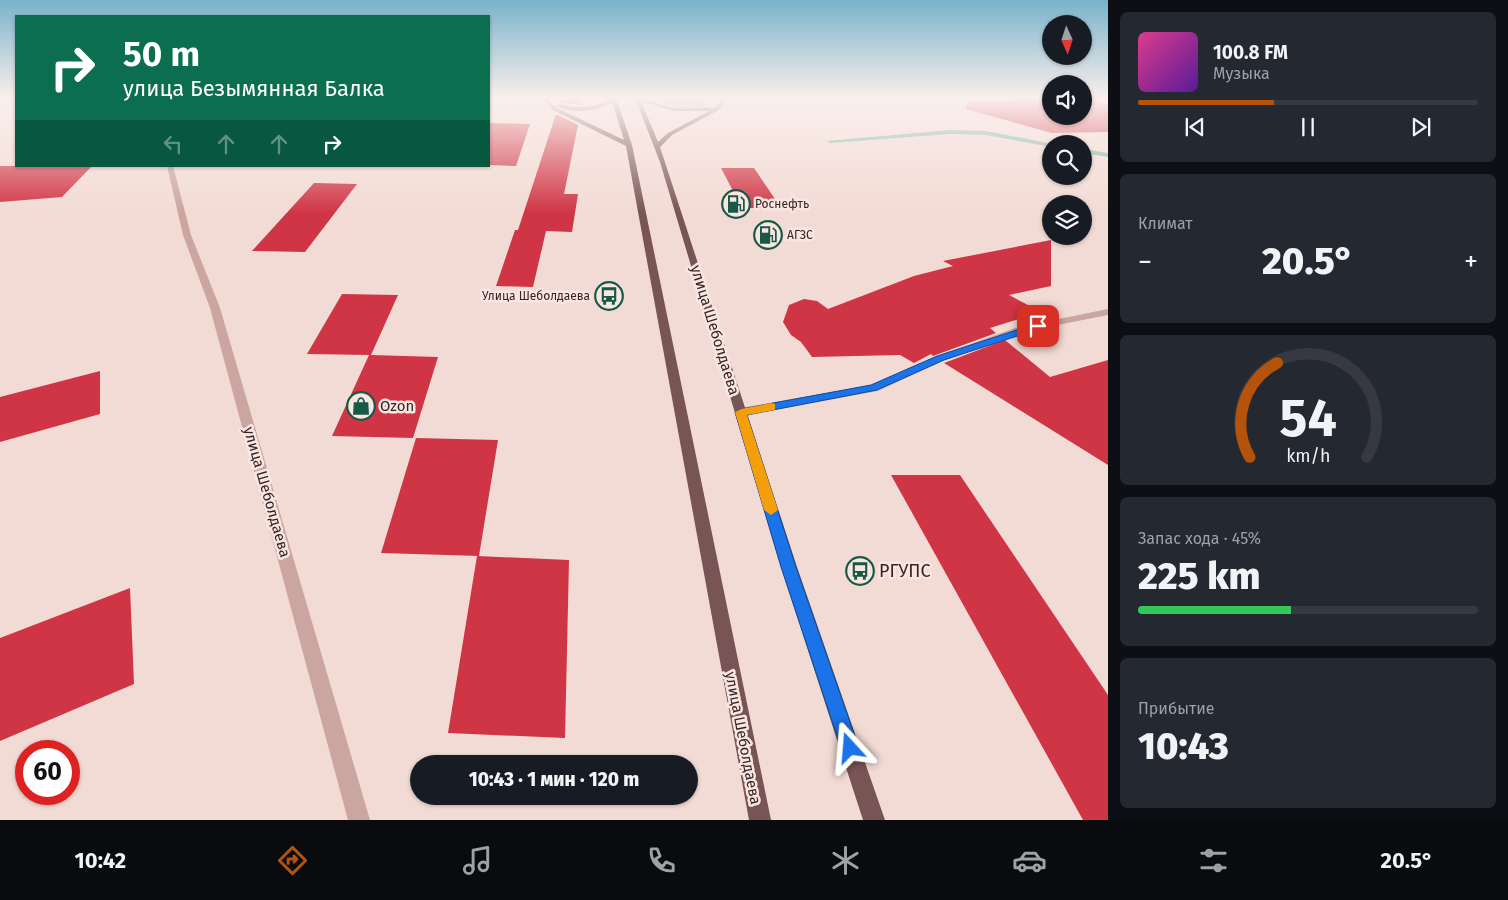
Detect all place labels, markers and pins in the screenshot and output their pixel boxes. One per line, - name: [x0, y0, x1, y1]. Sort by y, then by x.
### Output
- fuel station icon: Роснефть: [721, 189, 751, 219]
- place label: Роснефть: [755, 197, 809, 211]
- fuel station icon: АГЗС: [753, 220, 783, 250]
- place label: АГЗС: [787, 228, 813, 242]
- bus stop icon: Улица Шеболдаева: [594, 281, 624, 311]
- place label: Улица Шеболдаева: [482, 289, 590, 303]
- pin: [1017, 305, 1059, 347]
- shop icon: Ozon: [346, 391, 376, 421]
- place label: Ozon: [380, 397, 414, 415]
- bus stop icon: РГУПС: [845, 556, 875, 586]
- place label: РГУПС: [879, 560, 931, 582]

